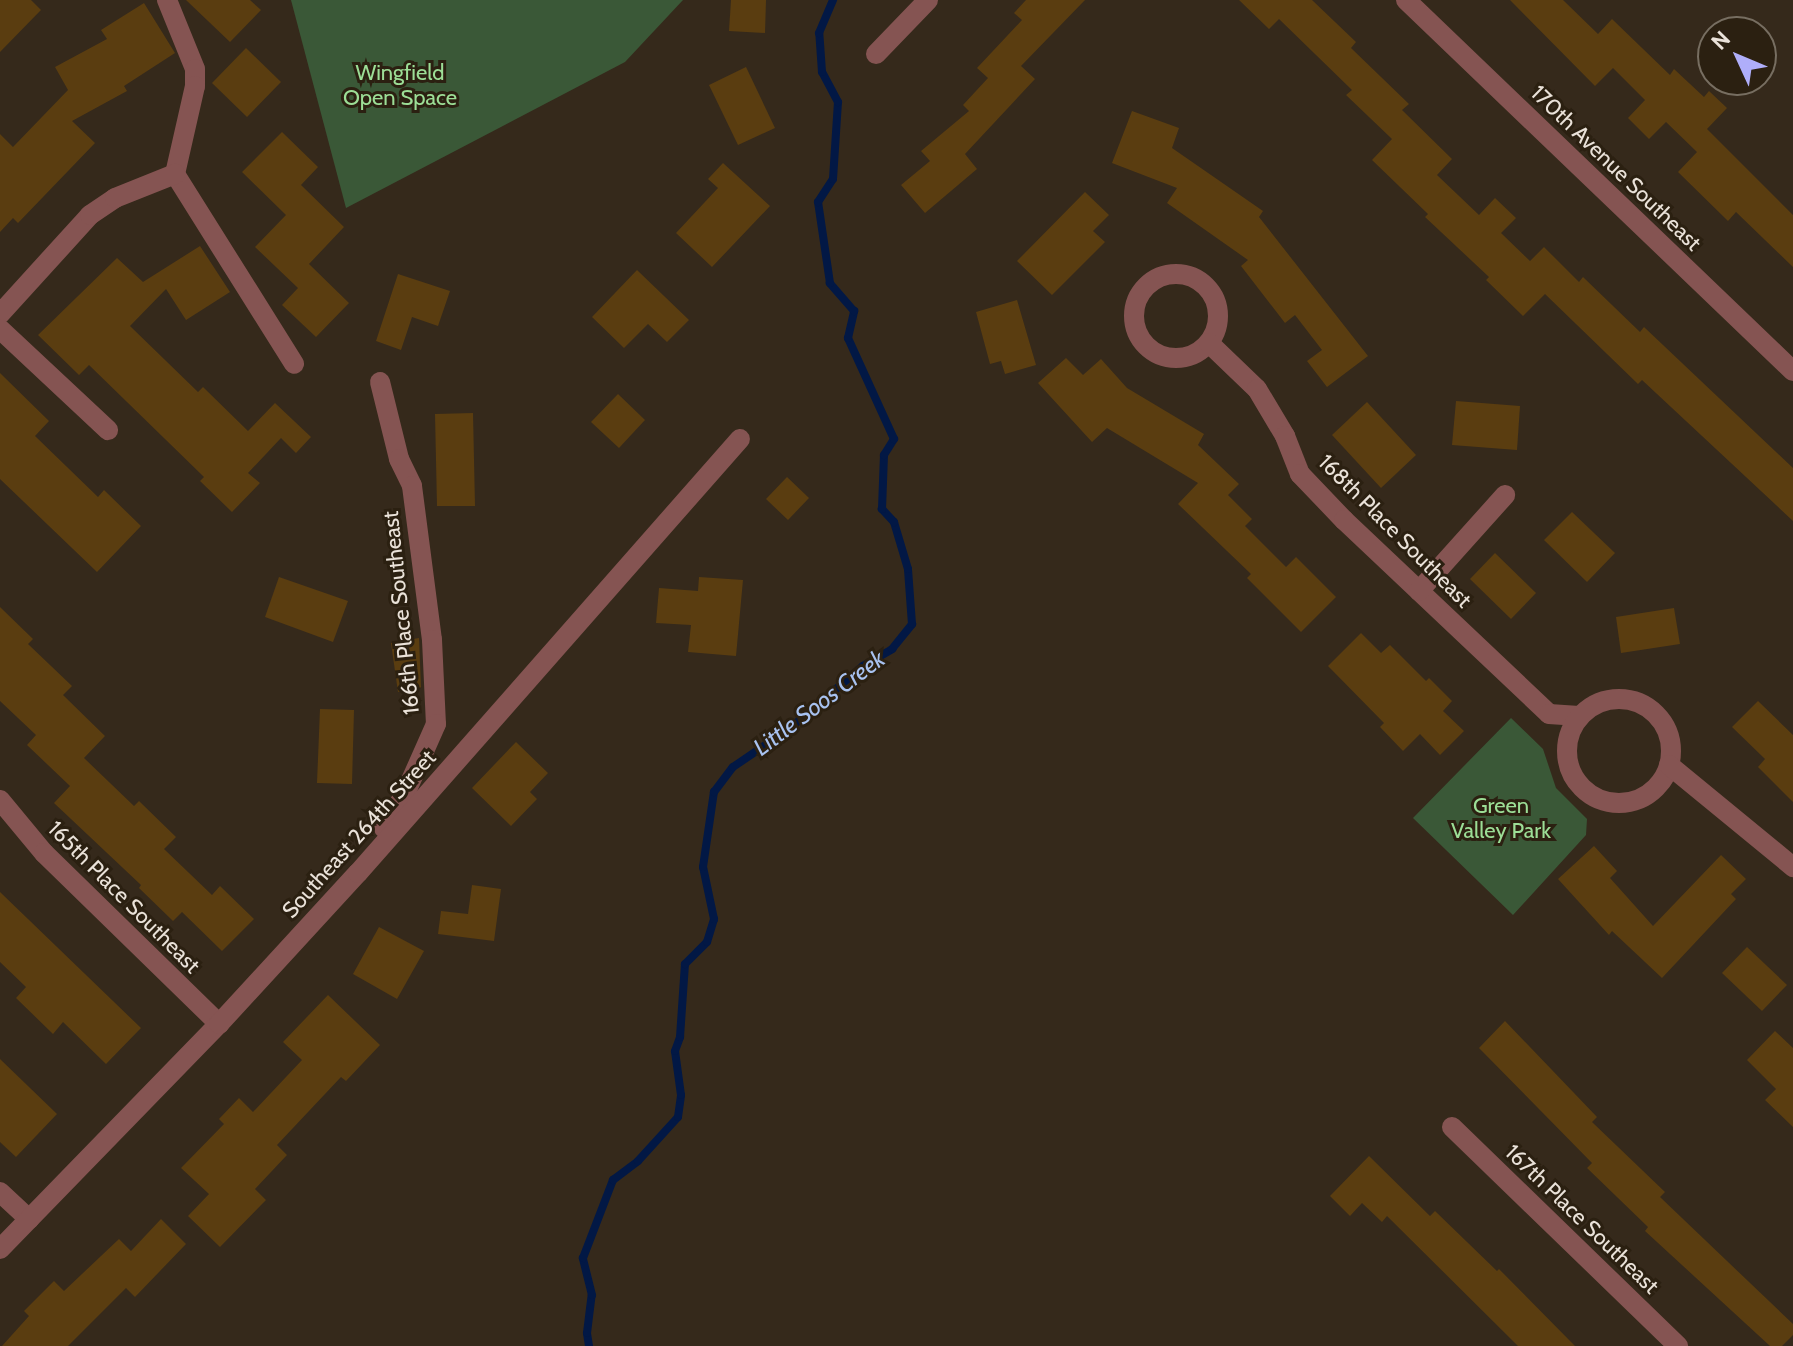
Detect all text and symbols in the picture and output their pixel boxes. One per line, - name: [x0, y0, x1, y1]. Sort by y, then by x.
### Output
- north arrow: [1697, 16, 1777, 96]
- text: N: [1706, 25, 1736, 55]
- park label: Wingfield Open Space: [343, 59, 457, 110]
- street label: 170th Avenue Southeast: [1525, 80, 1707, 256]
- street label: 168th Place Southeast: [1313, 449, 1477, 613]
- street label: 166th Place Southeast: [377, 510, 425, 716]
- water label: Little Soos Creek: [748, 644, 890, 762]
- street label: Southeast 264th Street: [277, 745, 441, 923]
- park label: Green Valley Park: [1451, 792, 1551, 844]
- street label: 165th Place Southeast: [42, 815, 206, 979]
- street label: 167th Place Southeast: [1500, 1139, 1664, 1299]

